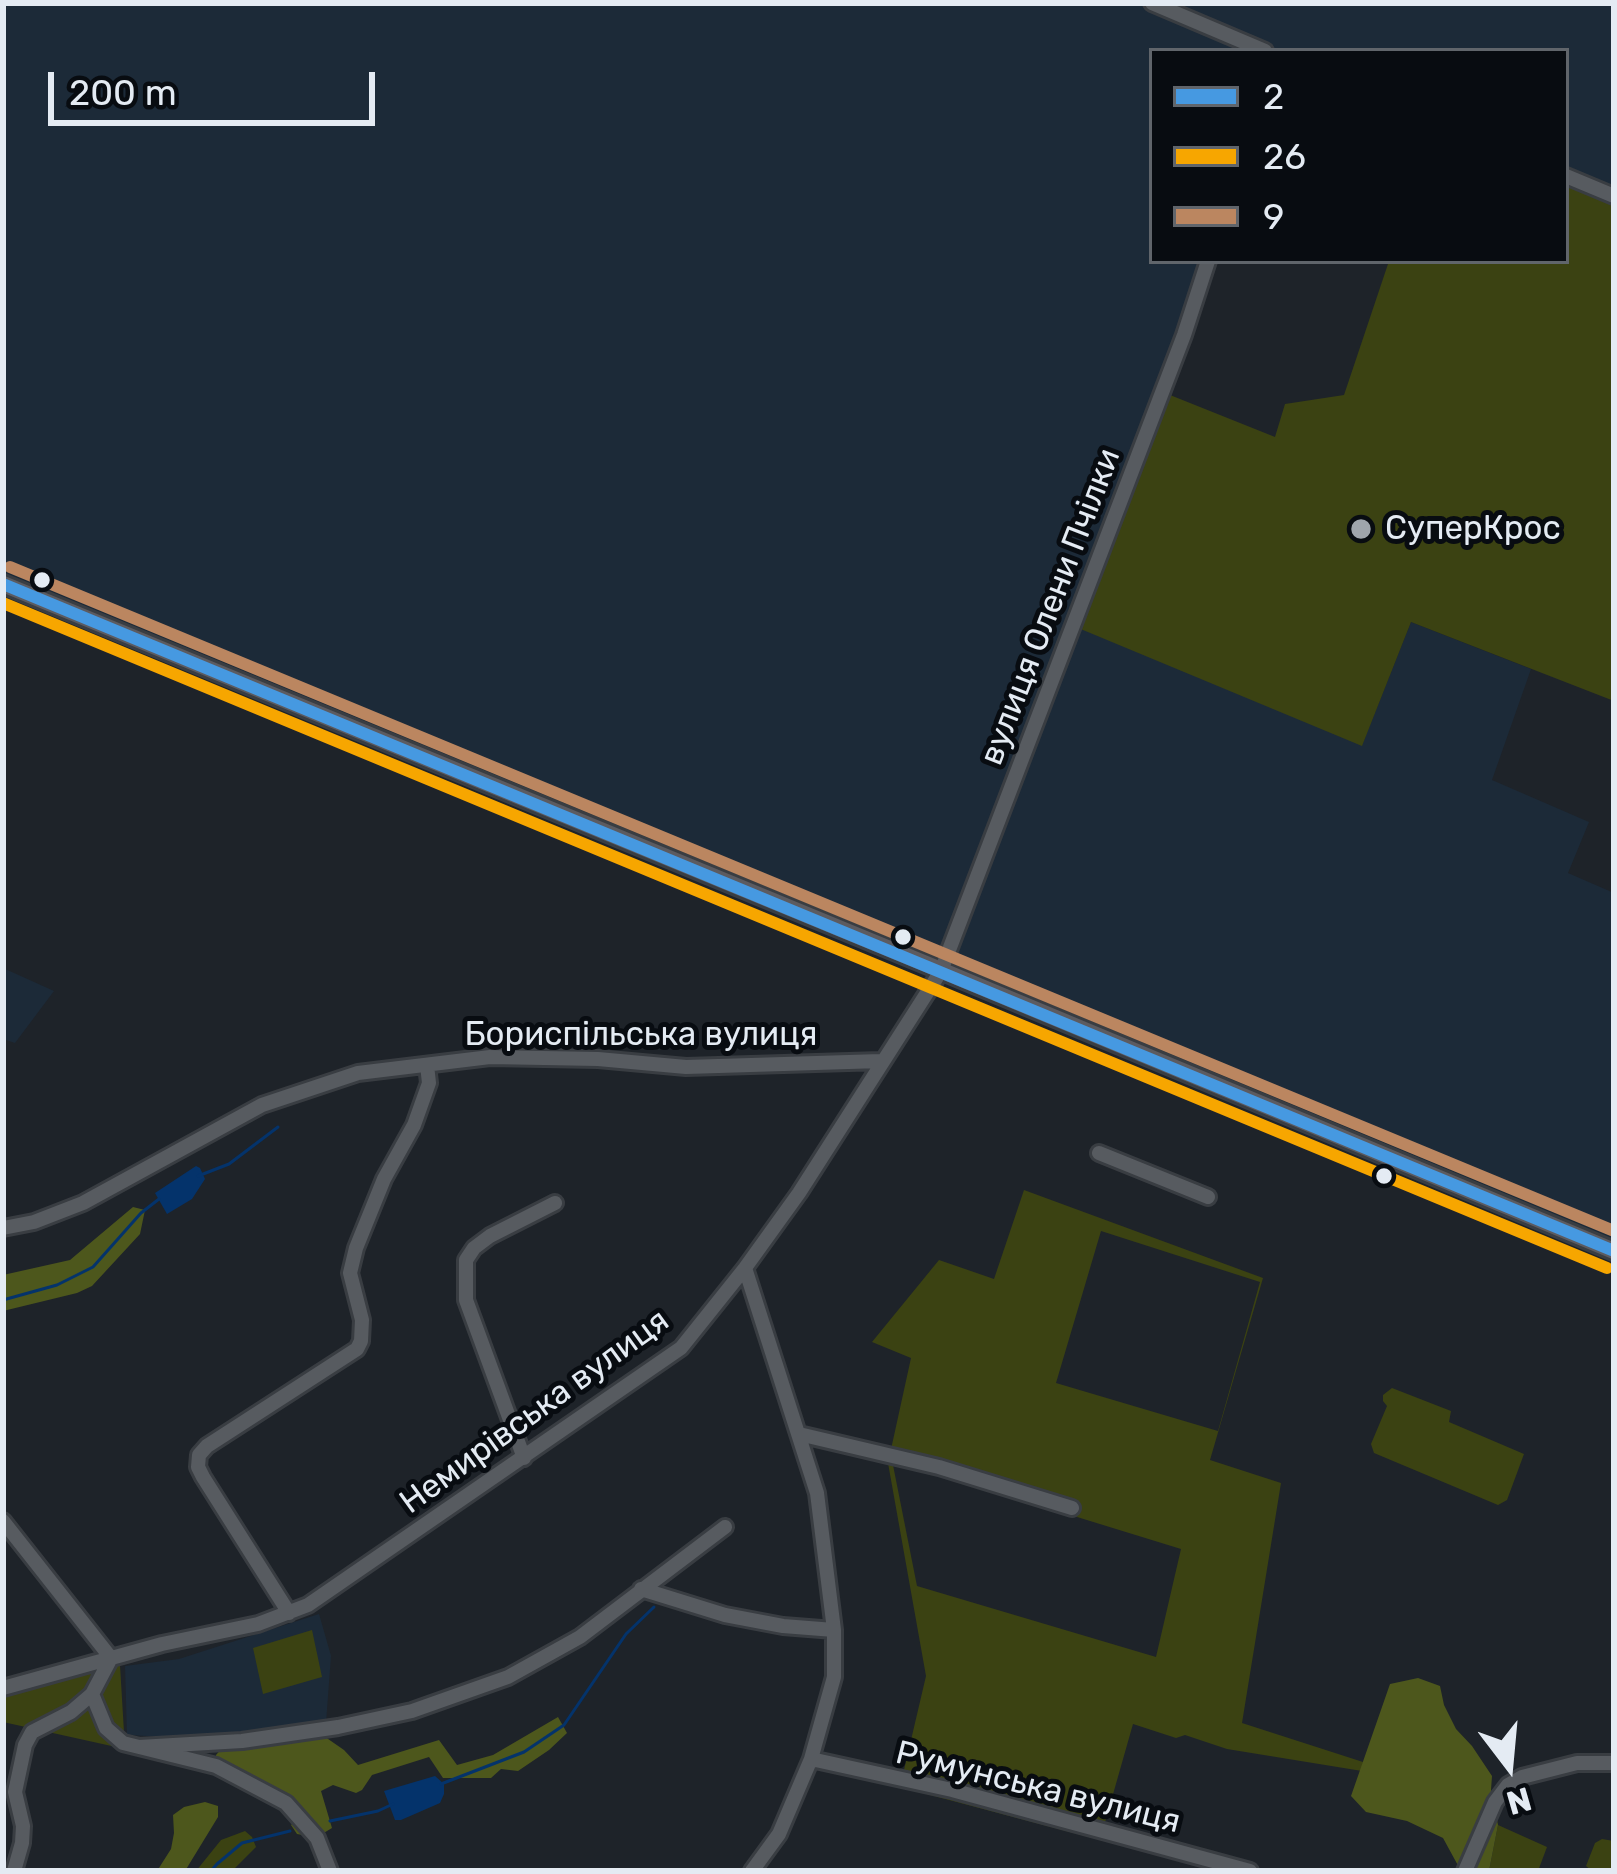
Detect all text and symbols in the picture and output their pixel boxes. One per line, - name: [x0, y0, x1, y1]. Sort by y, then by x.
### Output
- scale bar: [54, 48, 381, 122]
- legend: [1149, 48, 1569, 264]
- text: 200 m: [69, 71, 177, 114]
- text: 2: [1263, 75, 1284, 118]
- text: 26: [1263, 135, 1306, 178]
- text: 9: [1263, 195, 1284, 238]
- street label: вулиця Олени Пчілки: [972, 443, 1130, 771]
- place label: СуперКрос: [1385, 509, 1561, 549]
- marker: СуперКрос: [1348, 516, 1374, 542]
- unlabelled marker: [31, 569, 53, 591]
- unlabelled marker: [892, 926, 914, 948]
- street label: Бориспільська вулиця: [464, 1015, 818, 1055]
- unlabelled marker: [1373, 1165, 1395, 1187]
- street label: Немирівська вулиця: [393, 1301, 677, 1523]
- north arrow: [1449, 1706, 1569, 1826]
- street label: Румунська вулиця: [892, 1733, 1184, 1843]
- text: N: [1502, 1779, 1536, 1823]

